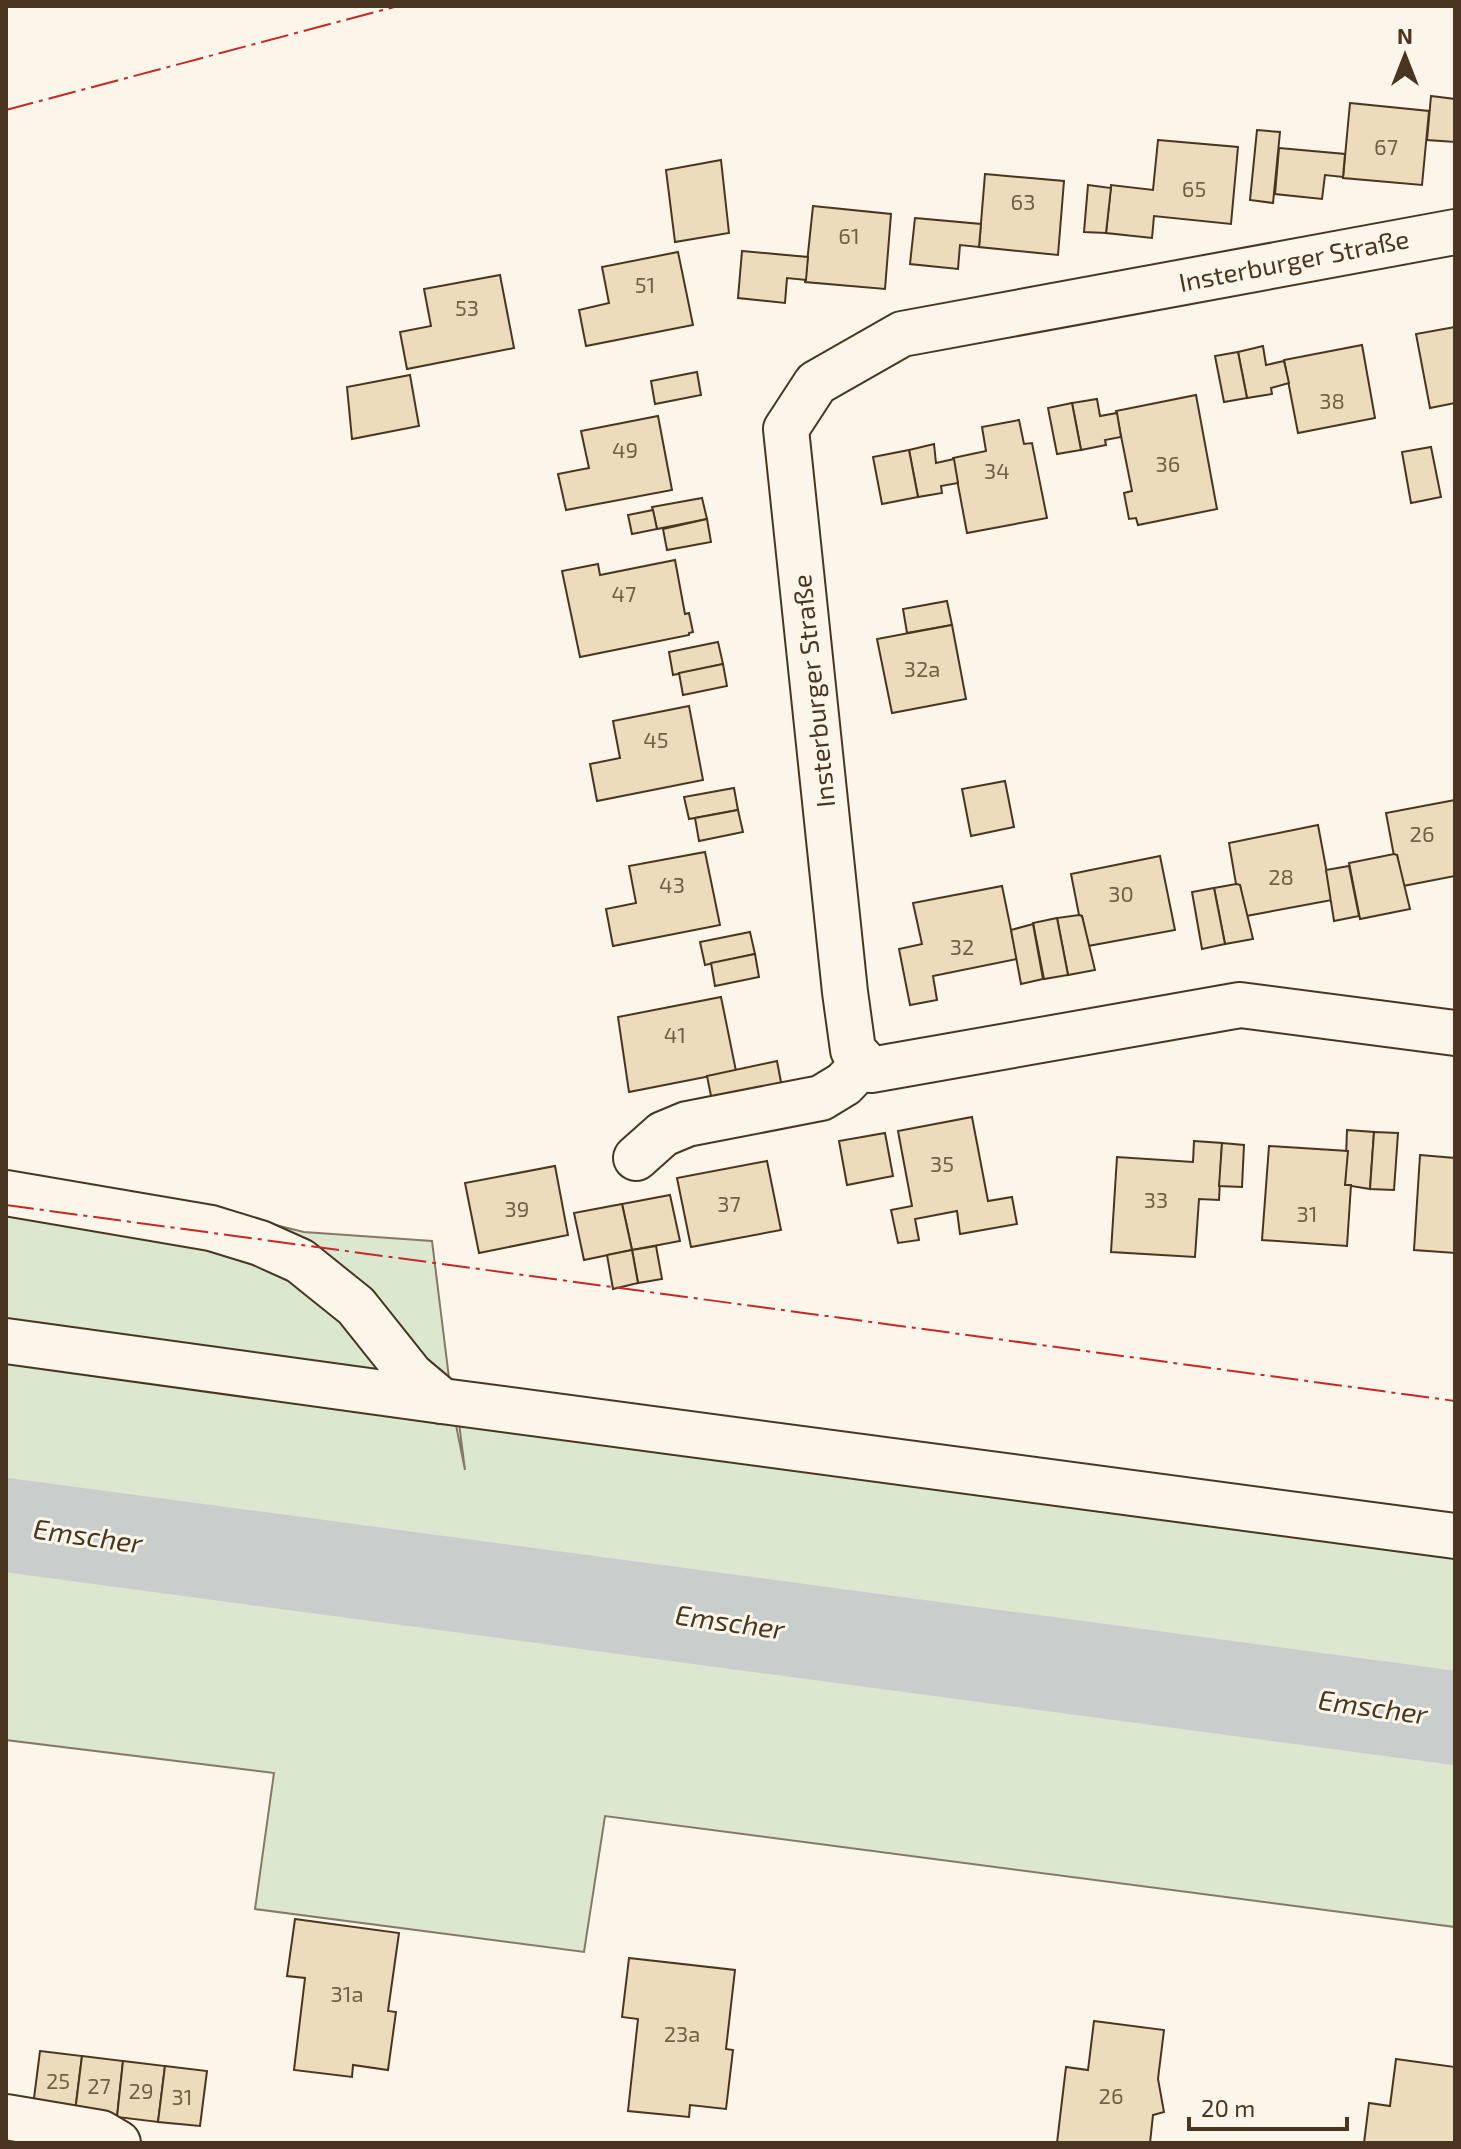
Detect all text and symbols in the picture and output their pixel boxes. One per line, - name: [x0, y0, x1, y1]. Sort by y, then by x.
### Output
- north arrow: [1365, 16, 1445, 96]
- text: N: [1397, 22, 1413, 48]
- house number: 67: [1374, 133, 1398, 159]
- house number: 65: [1182, 175, 1206, 201]
- house number: 63: [1011, 188, 1035, 214]
- house number: 61: [838, 222, 860, 248]
- street label: Insterburger Straße: [1176, 222, 1412, 297]
- house number: 51: [635, 271, 655, 297]
- house number: 53: [455, 294, 479, 320]
- house number: 38: [1319, 387, 1345, 413]
- house number: 49: [612, 436, 638, 462]
- house number: 36: [1156, 450, 1180, 476]
- house number: 34: [984, 457, 1010, 483]
- street label: Insterburger Straße: [785, 573, 840, 809]
- house number: 47: [612, 580, 636, 606]
- house number: 32a: [904, 655, 940, 681]
- house number: 45: [643, 726, 669, 752]
- house number: 26: [1410, 820, 1434, 846]
- house number: 28: [1268, 863, 1294, 889]
- house number: 43: [659, 871, 685, 897]
- house number: 30: [1108, 880, 1134, 906]
- house number: 32: [950, 933, 974, 959]
- house number: 41: [664, 1021, 686, 1047]
- house number: 35: [930, 1150, 954, 1176]
- house number: 33: [1144, 1186, 1168, 1212]
- house number: 37: [717, 1190, 741, 1216]
- house number: 39: [505, 1195, 529, 1221]
- house number: 31: [1297, 1200, 1318, 1226]
- water label: Emscher: [31, 1511, 146, 1560]
- water label: Emscher: [673, 1597, 788, 1646]
- water label: Emscher: [1316, 1682, 1431, 1731]
- house number: 31a: [330, 1980, 364, 2006]
- house number: 23a: [664, 2020, 700, 2046]
- house number: 25: [46, 2067, 70, 2093]
- house number: 27: [87, 2072, 111, 2098]
- house number: 29: [129, 2077, 153, 2103]
- scale bar: [1189, 2081, 1347, 2131]
- house number: 26: [1099, 2082, 1123, 2108]
- house number: 31: [172, 2083, 193, 2109]
- text: 20 m: [1201, 2093, 1255, 2122]

